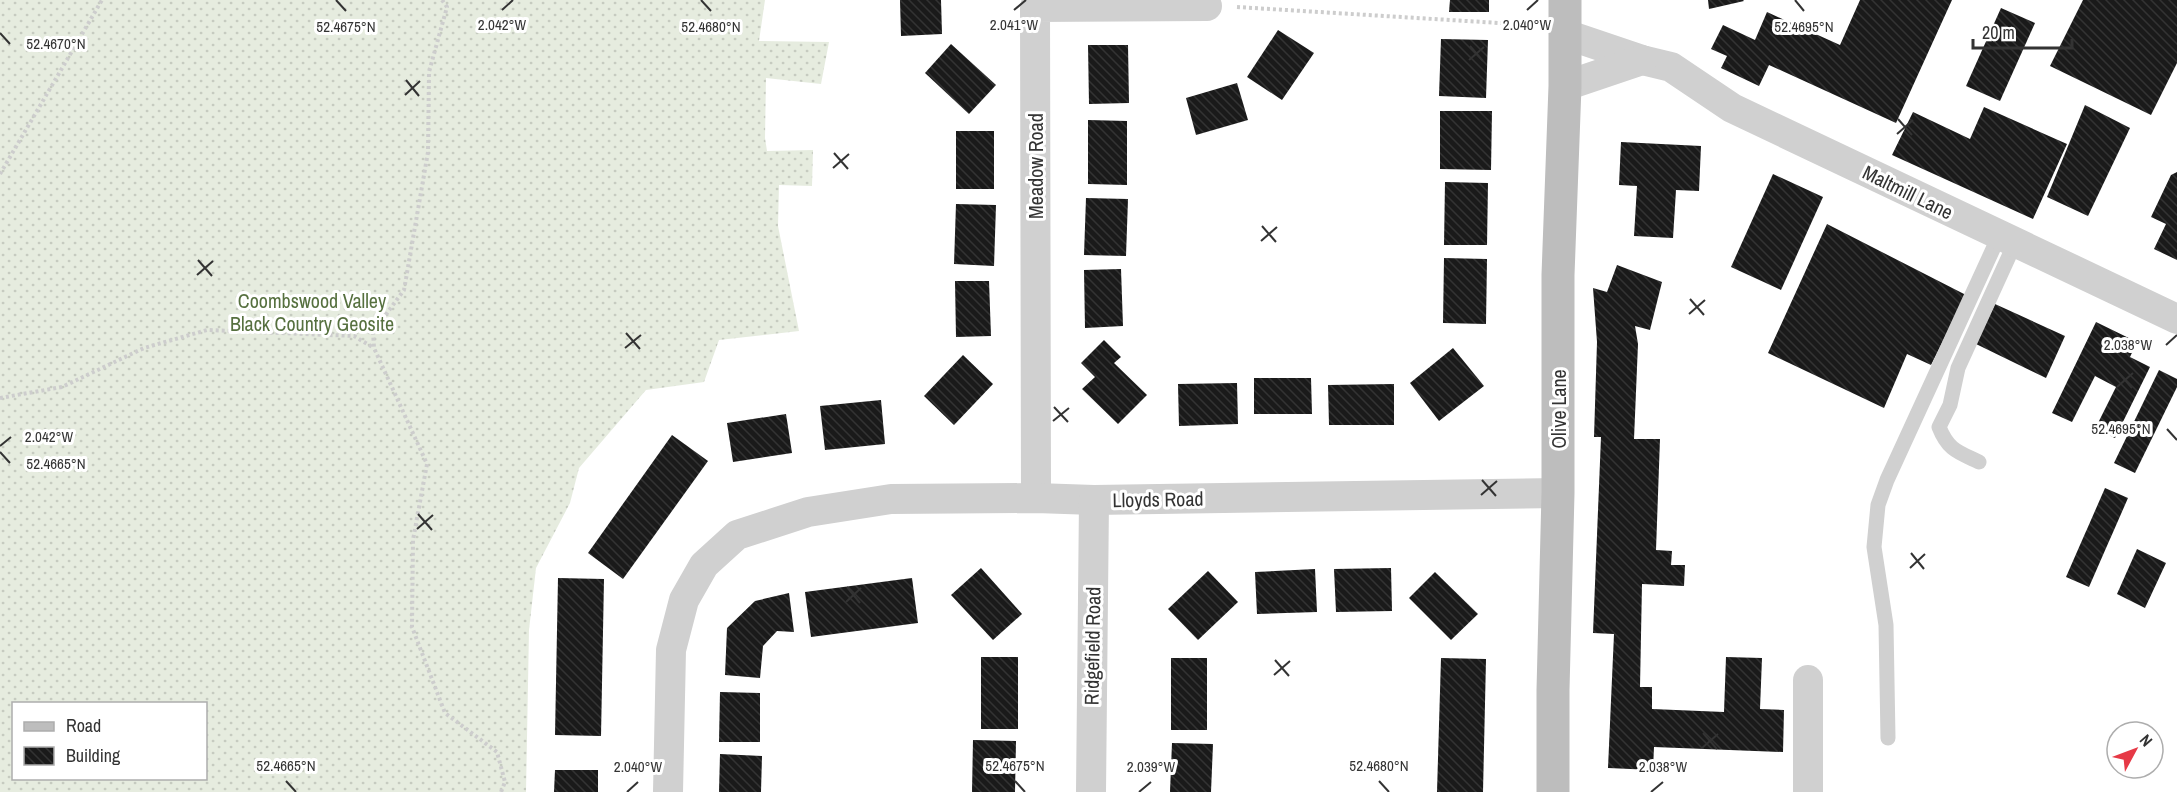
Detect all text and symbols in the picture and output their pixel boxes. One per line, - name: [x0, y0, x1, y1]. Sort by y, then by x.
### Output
- scale bar: [1973, 12, 2072, 50]
- text: 2.042°W: [478, 14, 527, 35]
- text: 2.041°W: [990, 14, 1039, 35]
- text: 2.040°W: [1503, 14, 1552, 35]
- text: 52.4675°N: [316, 16, 376, 37]
- text: 52.4680°N: [681, 16, 741, 37]
- text: 52.4695°N: [1774, 16, 1834, 37]
- text: 20 m: [1982, 20, 2015, 45]
- text: 52.4670°N: [26, 33, 86, 54]
- street label: Meadow Road: [1022, 113, 1049, 219]
- street label: Maltmill Lane: [1858, 158, 1958, 226]
- park label: Coombswood Valley Black Country Geosite: [230, 287, 394, 337]
- text: 2.038°W: [2104, 334, 2153, 355]
- street label: Olive Lane: [1545, 369, 1572, 449]
- text: 52.4695°N: [2091, 418, 2151, 439]
- text: 2.042°W: [25, 426, 74, 447]
- text: 52.4665°N: [26, 453, 86, 474]
- street label: Lloyds Road: [1112, 485, 1204, 513]
- street label: Ridgefield Road: [1077, 587, 1107, 705]
- legend: [12, 702, 207, 780]
- text: Road: [66, 713, 101, 738]
- north arrow: [2105, 720, 2165, 780]
- text: N: [2135, 729, 2158, 751]
- text: Building: [66, 743, 121, 768]
- text: 52.4665°N: [256, 755, 316, 776]
- text: 52.4675°N: [985, 755, 1045, 776]
- text: 52.4680°N: [1349, 755, 1409, 776]
- text: 2.040°W: [614, 756, 663, 777]
- text: 2.039°W: [1127, 756, 1176, 777]
- text: 2.038°W: [1639, 756, 1688, 777]

